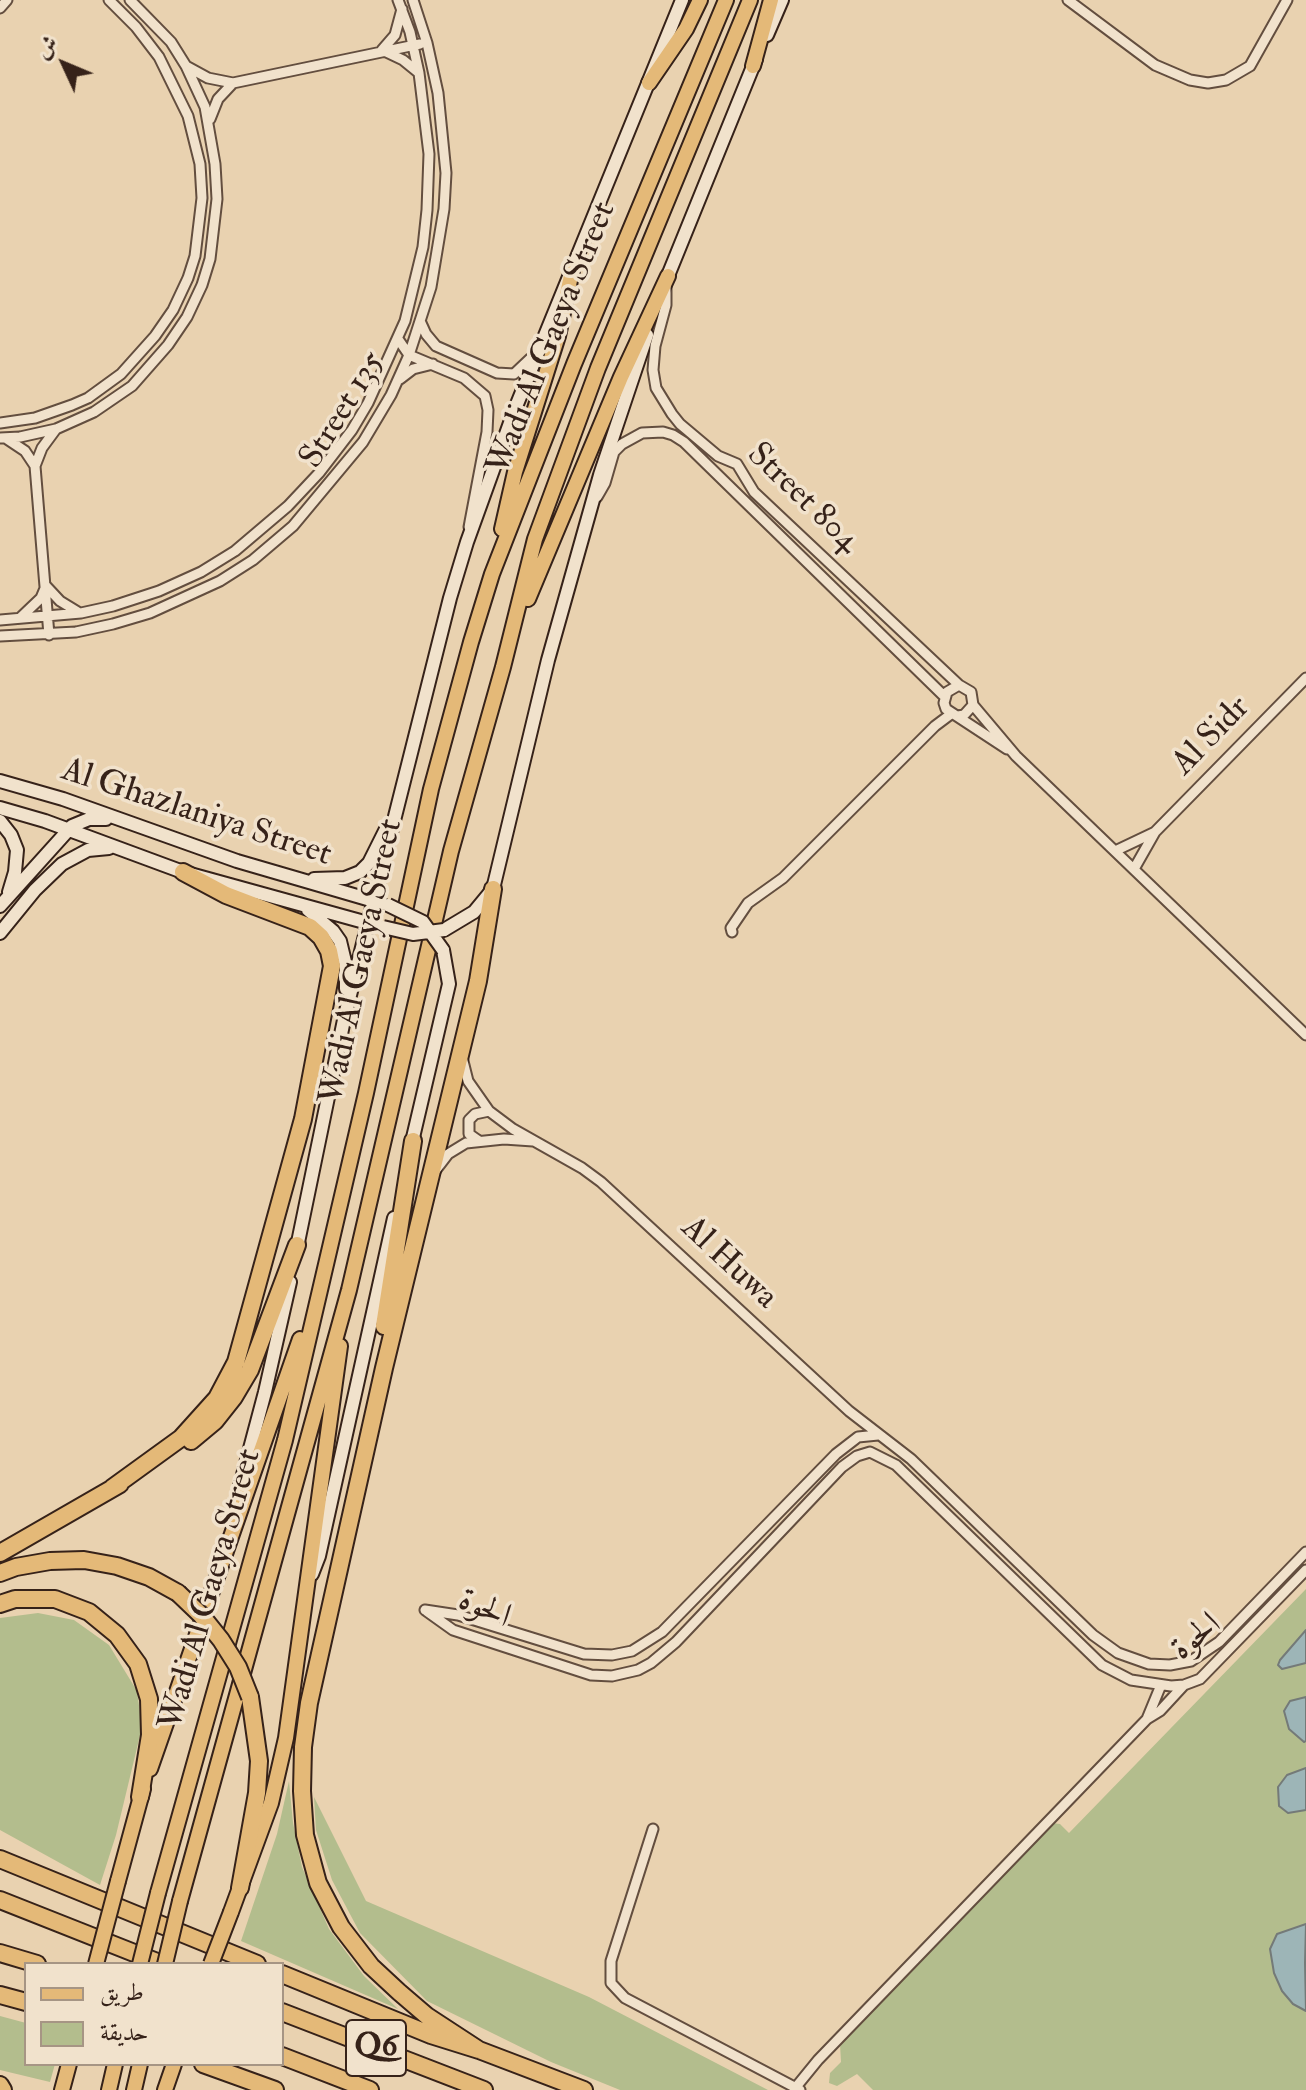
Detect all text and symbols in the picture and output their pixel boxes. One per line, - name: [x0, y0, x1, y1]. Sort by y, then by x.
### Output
- north arrow: [24, 24, 104, 104]
- text: ش: [29, 30, 64, 65]
- street label: Wadi Al Gaeya Street: [480, 197, 626, 481]
- street label: Street 135: [292, 345, 396, 477]
- street label: Street 804: [737, 435, 867, 563]
- street label: Al Sidr: [1164, 689, 1260, 785]
- street label: Al Ghazlaniya Street: [56, 751, 336, 877]
- street label: Wadi Al Gaeya Street: [313, 816, 413, 1108]
- street label: Al Huwa: [671, 1209, 785, 1319]
- street label: Wadi Al Gaeya Street: [152, 1445, 272, 1735]
- street label: الحوة: [452, 1581, 516, 1639]
- street label: الحوة: [1164, 1605, 1230, 1671]
- legend: [24, 1962, 284, 2066]
- text: طريق: [100, 1977, 144, 2008]
- text: حديقة: [100, 2017, 149, 2048]
- road number: Q6: [346, 2020, 406, 2076]

